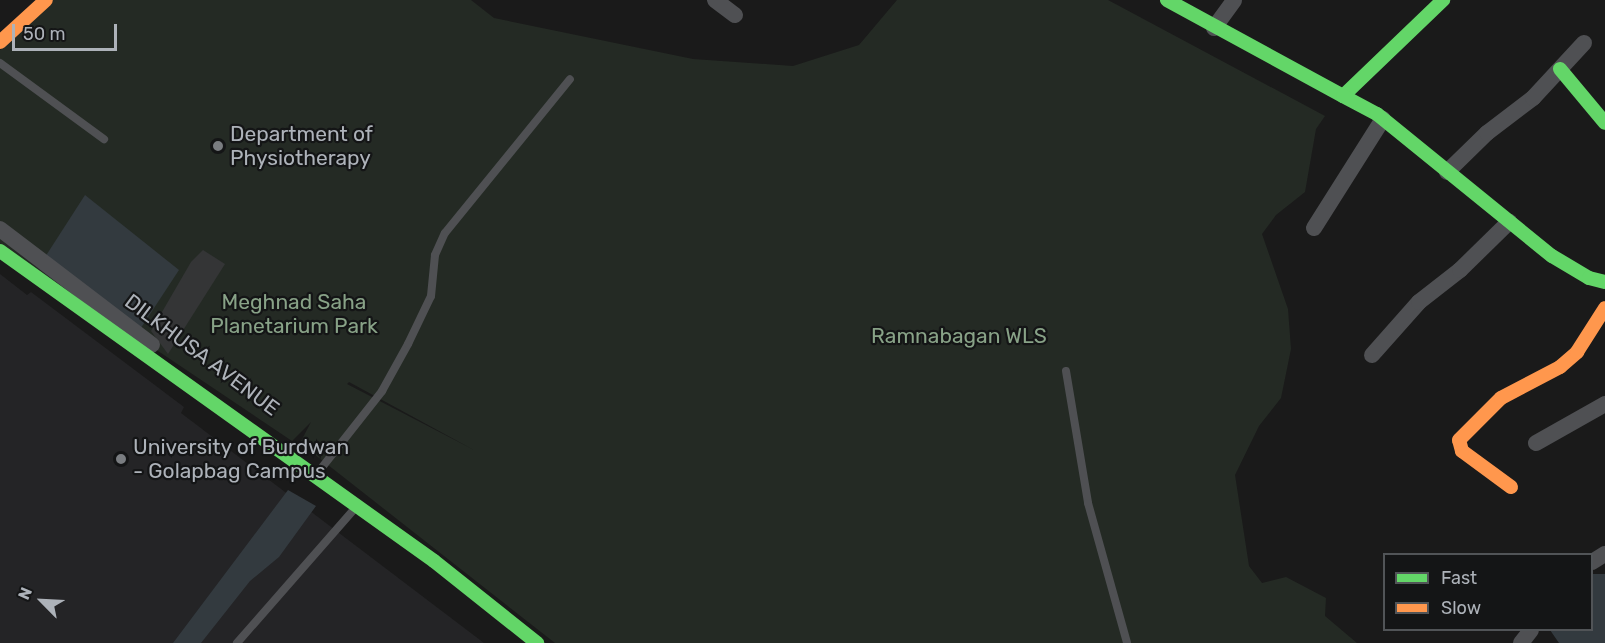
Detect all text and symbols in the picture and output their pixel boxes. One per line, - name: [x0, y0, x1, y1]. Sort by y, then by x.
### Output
- scale bar: [15, 12, 120, 50]
- text: 50 m: [23, 23, 66, 45]
- place label: Department of Physiotherapy: [230, 121, 373, 171]
- marker: Department of Physiotherapy: [211, 139, 225, 153]
- street label: DILKHUSA AVENUE: [119, 288, 285, 422]
- park label: Meghnad Saha Planetarium Park: [210, 289, 378, 339]
- park label: Ramnabagan WLS: [871, 323, 1047, 349]
- place label: University of Burdwan - Golapbag Campus: [133, 434, 350, 484]
- marker: University of Burdwan - Golapbag Campus: [114, 452, 128, 466]
- legend: [1383, 553, 1593, 631]
- text: Fast: [1441, 567, 1477, 589]
- north arrow: [12, 571, 72, 631]
- text: N: [14, 584, 36, 603]
- text: Slow: [1441, 597, 1481, 619]

